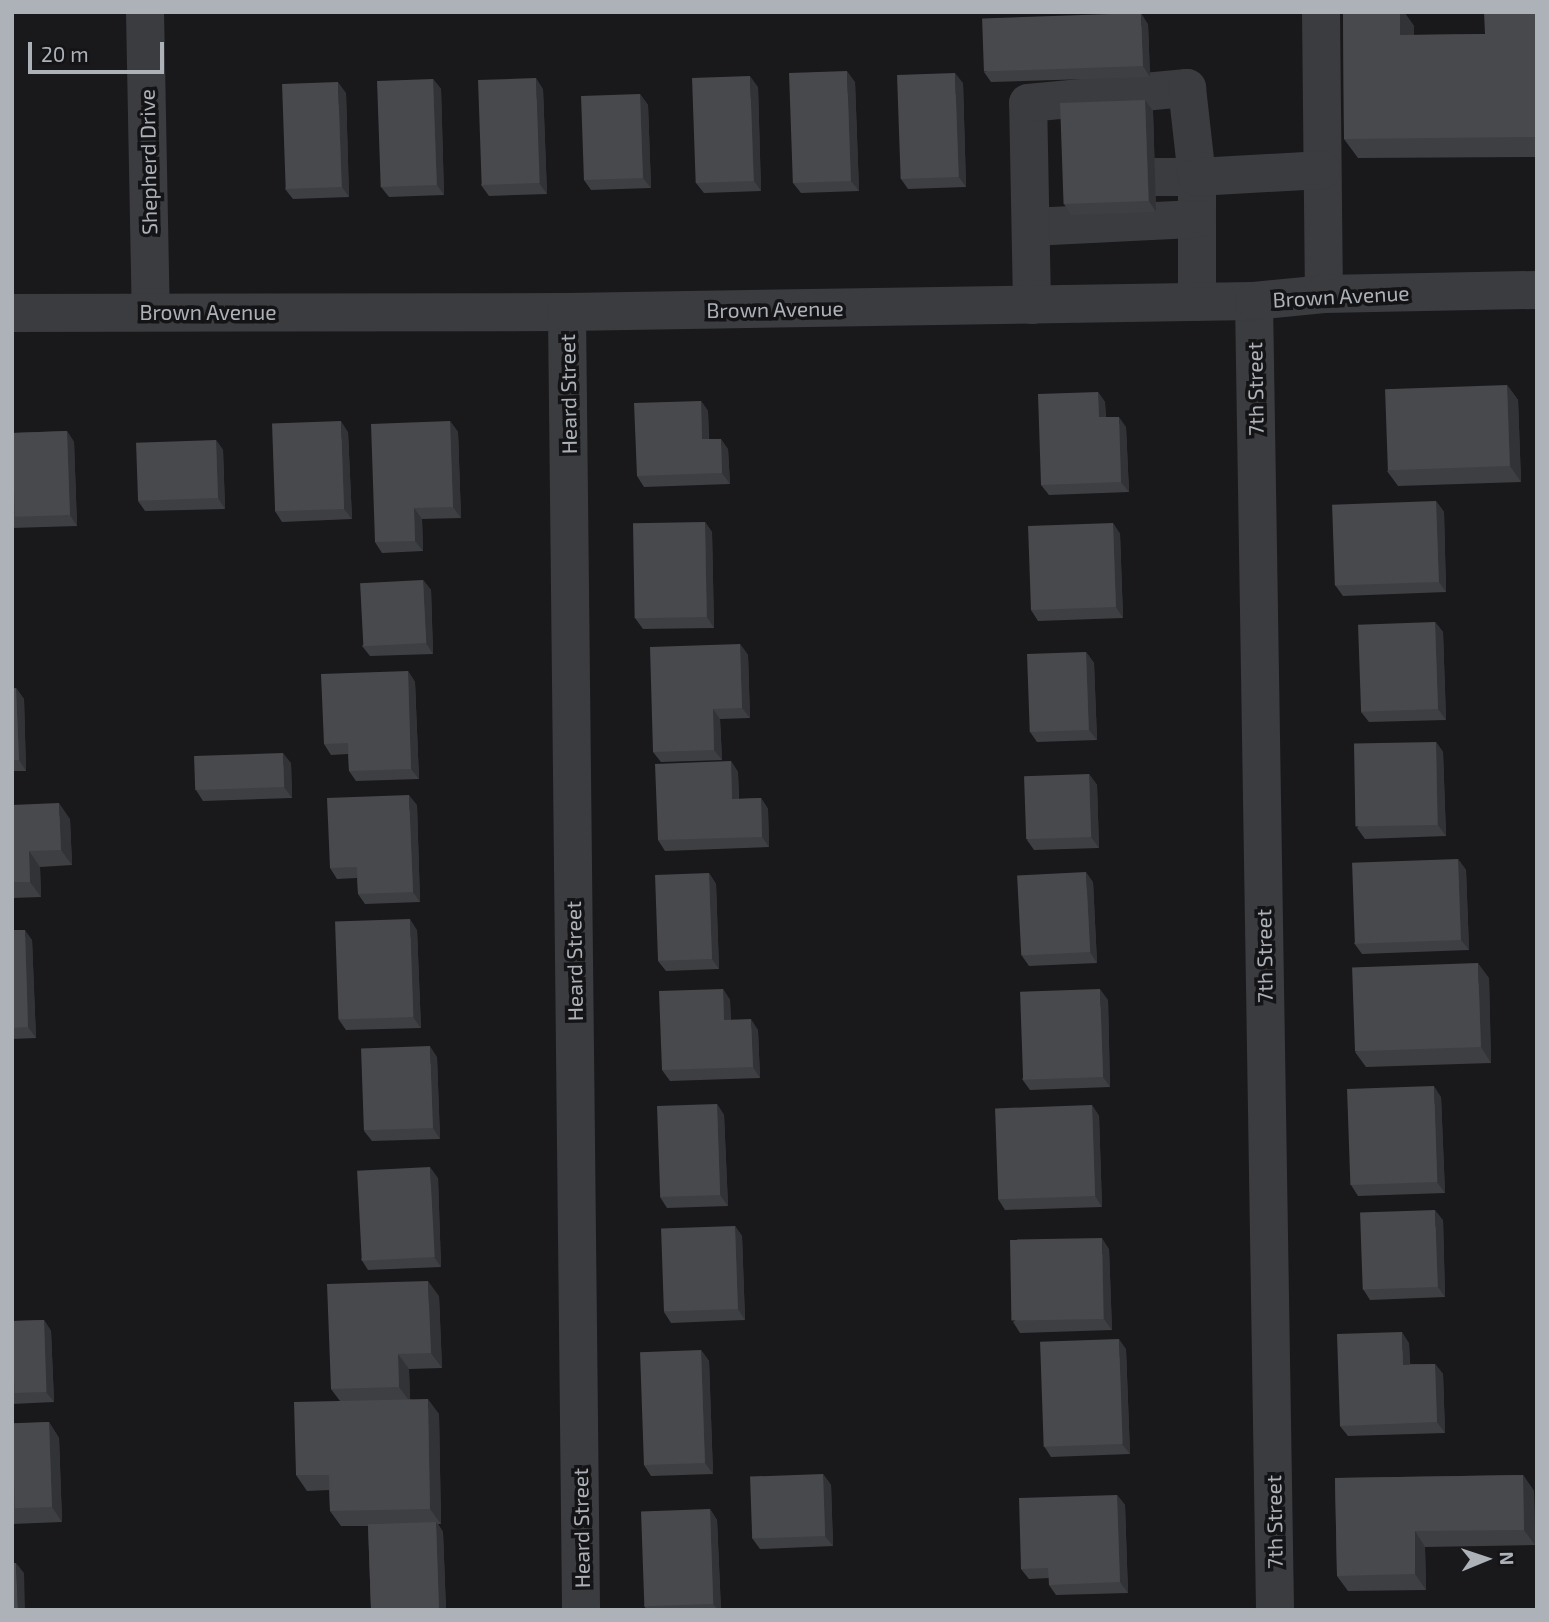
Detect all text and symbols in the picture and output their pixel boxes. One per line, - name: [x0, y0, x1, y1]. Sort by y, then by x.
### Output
- scale bar: [32, 28, 168, 72]
- text: 20 m: [41, 41, 89, 66]
- street label: Shepherd Drive: [134, 89, 162, 235]
- street label: Brown Avenue: [1272, 280, 1410, 312]
- street label: Brown Avenue: [706, 295, 844, 323]
- street label: Brown Avenue: [139, 299, 277, 325]
- street label: Heard Street: [554, 334, 582, 454]
- street label: 7th Street: [1242, 342, 1268, 436]
- street label: Heard Street: [560, 901, 588, 1021]
- street label: 7th Street: [1251, 909, 1277, 1003]
- street label: Heard Street: [567, 1468, 595, 1588]
- street label: 7th Street: [1261, 1475, 1287, 1569]
- north arrow: [1451, 1524, 1521, 1594]
- text: N: [1496, 1551, 1519, 1566]

